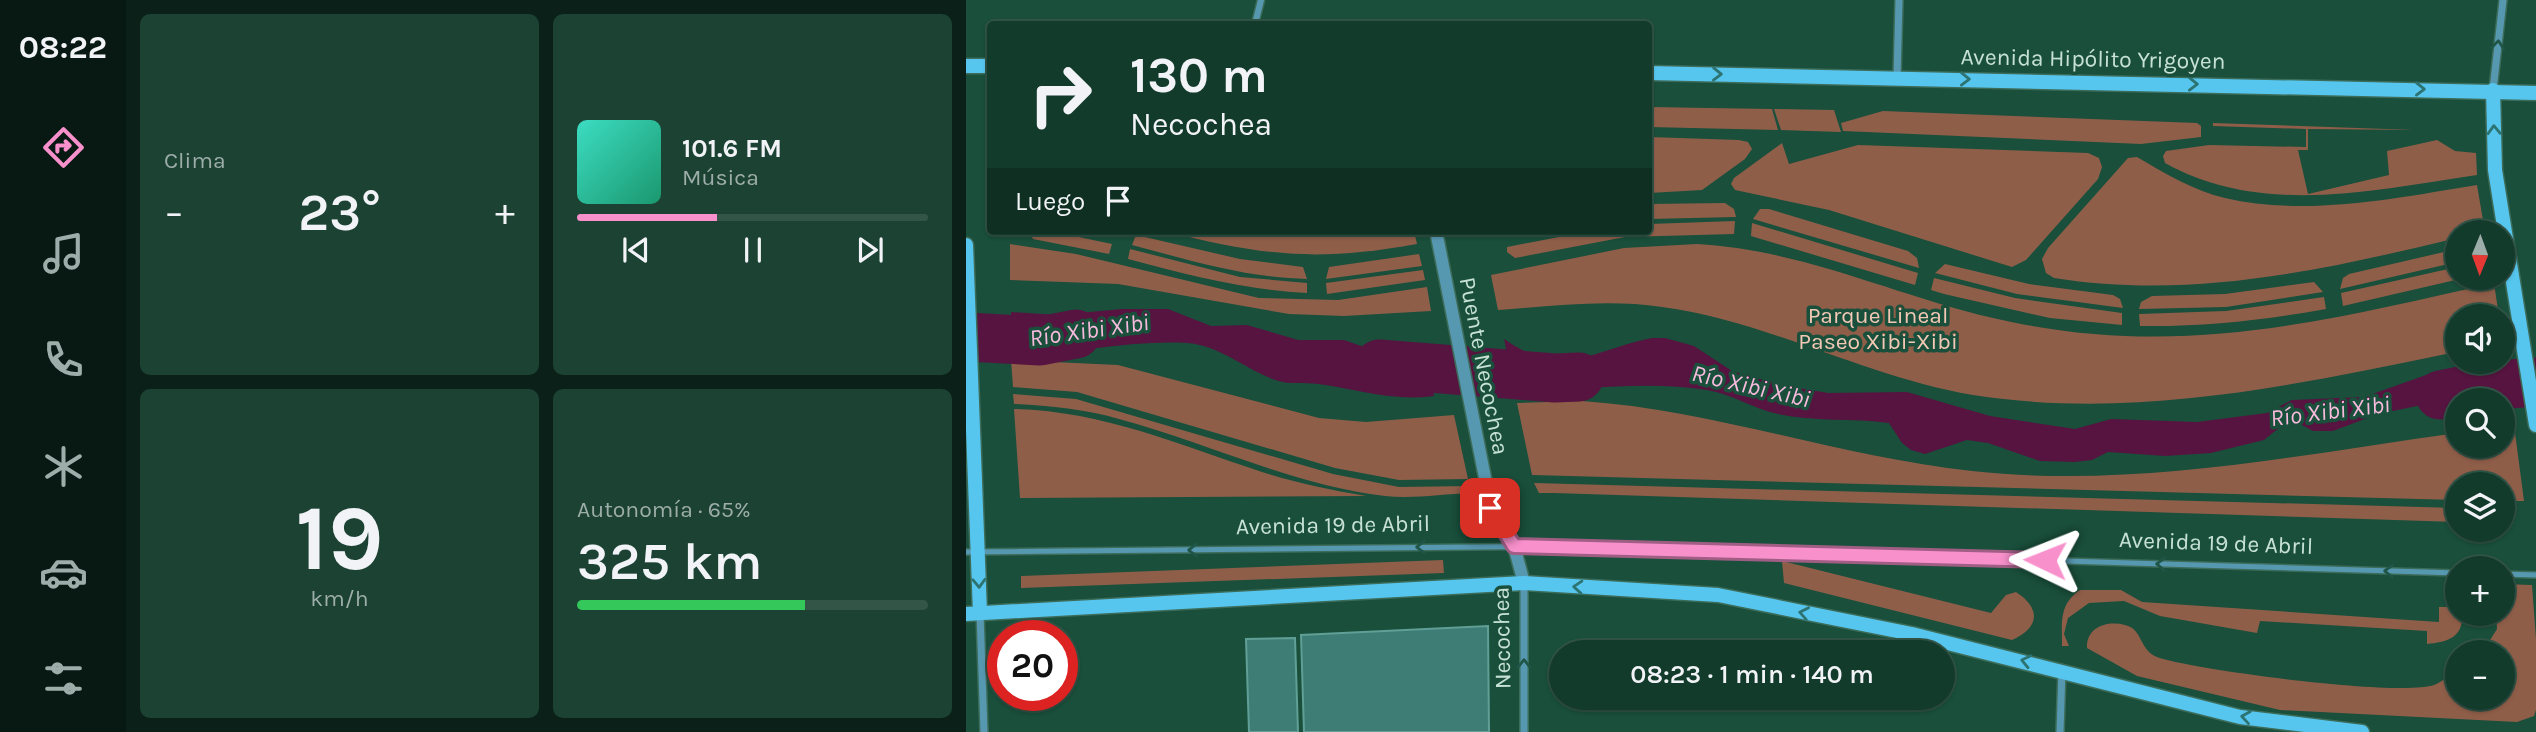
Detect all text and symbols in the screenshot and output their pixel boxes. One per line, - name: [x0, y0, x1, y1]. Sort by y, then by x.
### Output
- text: 08:22: [19, 29, 107, 66]
- one-way arrow: [2490, 39, 2505, 51]
- street label: Avenida Hipólito Yrigoyen: [1960, 43, 2226, 75]
- text: 130 m: [1130, 47, 1268, 104]
- icon: right: [1015, 49, 1106, 140]
- one-way arrow: [1712, 66, 1722, 82]
- one-way arrow: [1961, 71, 1971, 87]
- one-way arrow: [2188, 76, 2199, 92]
- one-way arrow: [2416, 81, 2426, 97]
- text: Necochea: [1130, 106, 1272, 143]
- icon: directions: [39, 123, 88, 172]
- one-way arrow: [2486, 124, 2501, 135]
- text: 101.6 FM: [682, 133, 782, 164]
- text: Clima: [164, 147, 226, 174]
- text: Música: [682, 164, 759, 191]
- text: 23°: [298, 182, 381, 243]
- icon: arrive: [1099, 182, 1137, 220]
- text: Luego: [1015, 186, 1085, 217]
- text: −: [164, 190, 184, 235]
- text: +: [495, 190, 515, 235]
- north arrow: [2445, 220, 2515, 290]
- map controls: [2445, 220, 2515, 710]
- icon: music: [39, 229, 88, 278]
- icon: previous: [617, 231, 655, 269]
- icon: pause: [734, 231, 772, 269]
- icon: next: [851, 231, 889, 269]
- street label: Puente Necochea: [1454, 275, 1514, 457]
- park label: Parque Lineal Paseo Xibi-Xibi: [1798, 302, 1958, 355]
- button: sound: [2445, 304, 2515, 374]
- water label: Río Xibi Xibi: [1027, 308, 1151, 352]
- icon: phone: [39, 335, 88, 384]
- water label: Río Xibi Xibi: [1689, 359, 1813, 413]
- button: search: [2445, 388, 2515, 458]
- water label: Río Xibi Xibi: [2268, 390, 2392, 432]
- icon: climate: [39, 442, 88, 491]
- button: layers: [2445, 472, 2515, 542]
- pin: [1460, 478, 1520, 538]
- text: 19: [296, 486, 383, 592]
- icon: arrive: [1471, 489, 1509, 527]
- text: Autonomía · 65%: [577, 496, 751, 523]
- street label: Avenida 19 de Abril: [1236, 510, 1430, 540]
- position arrow: [2008, 523, 2082, 597]
- street label: Avenida 19 de Abril: [2118, 526, 2314, 560]
- text: 325 km: [577, 531, 762, 592]
- one-way arrow: [1415, 539, 1426, 555]
- one-way arrow: [1188, 542, 1198, 558]
- icon: car: [39, 548, 88, 597]
- one-way arrow: [2156, 556, 2167, 571]
- button: +: [2445, 556, 2515, 626]
- one-way arrow: [2383, 563, 2394, 578]
- one-way arrow: [971, 578, 986, 589]
- one-way arrow: [1573, 580, 1584, 595]
- text: km/h: [310, 585, 369, 612]
- street label: Necochea: [1488, 587, 1516, 689]
- one-way arrow: [1798, 606, 1810, 621]
- speed limit sign: 20: [987, 620, 1078, 711]
- button: −: [2445, 640, 2515, 710]
- icon: filters: [39, 654, 88, 703]
- one-way arrow: [2020, 655, 2032, 669]
- one-way arrow: [1516, 658, 1532, 669]
- text: 08:23 · 1 min · 140 m: [1630, 659, 1874, 690]
- one-way arrow: [2240, 710, 2252, 725]

